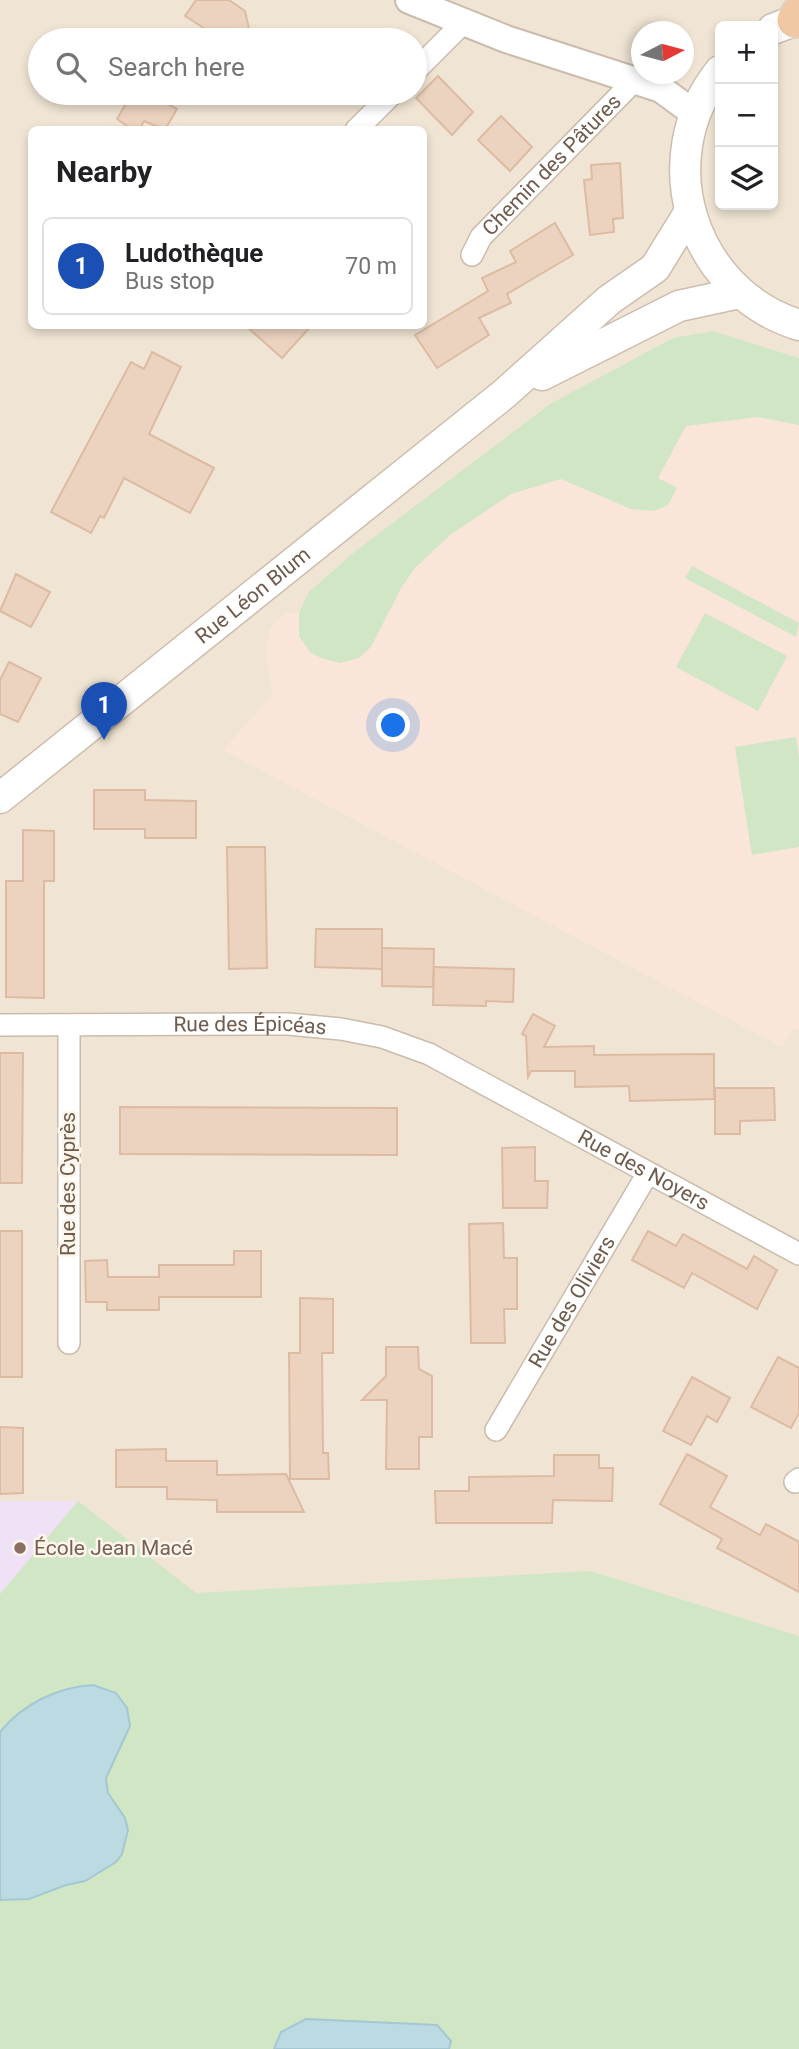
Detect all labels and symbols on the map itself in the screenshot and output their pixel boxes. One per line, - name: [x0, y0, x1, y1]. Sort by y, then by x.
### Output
- north arrow: [631, 21, 694, 84]
- street label: Chemin des Pâtures: [477, 90, 626, 240]
- street label: Rue Léon Blum: [191, 542, 315, 649]
- pin: 1: [81, 682, 127, 740]
- your location: [376, 708, 410, 742]
- street label: Rue des Épicéas: [173, 1012, 328, 1040]
- street label: Rue des Cyprès: [56, 1112, 80, 1256]
- street label: Rue des Noyers: [574, 1125, 713, 1215]
- street label: Rue des Oliviers: [524, 1232, 620, 1372]
- place label: École Jean Macé: [34, 1536, 193, 1560]
- marker: École Jean Macé: [12, 1540, 28, 1556]

